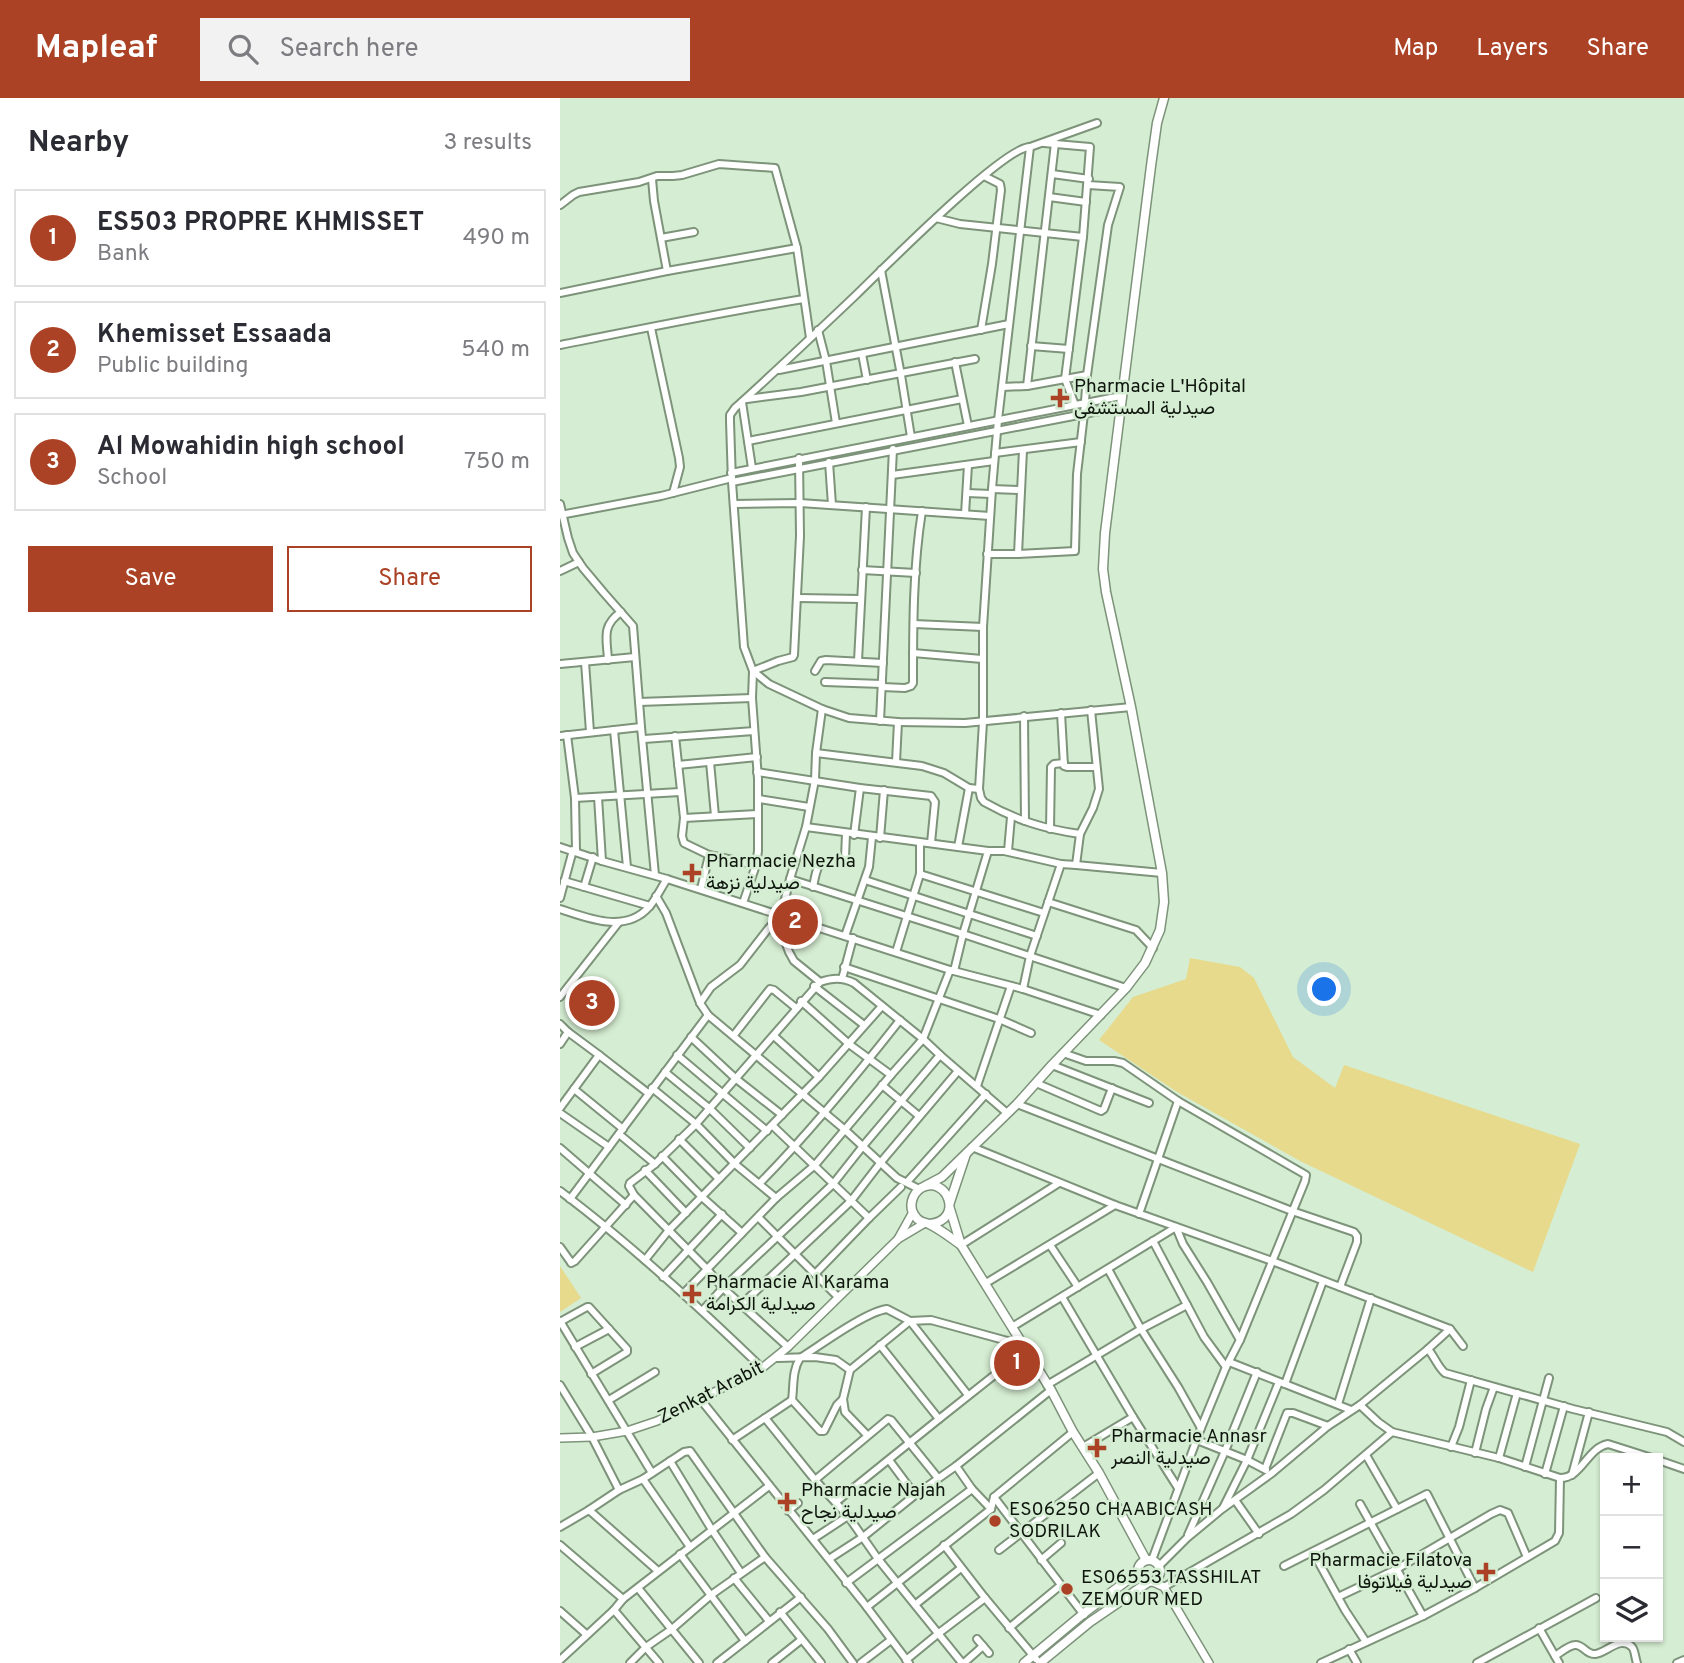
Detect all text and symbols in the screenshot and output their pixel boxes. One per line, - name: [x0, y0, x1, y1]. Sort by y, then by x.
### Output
- search box: [200, 18, 690, 81]
- text: Mapleaf: [35, 28, 158, 70]
- icon: search: [224, 30, 262, 68]
- text: Search here: [280, 33, 418, 66]
- text: Map: [1393, 34, 1438, 64]
- text: Layers: [1476, 34, 1548, 64]
- text: Share: [1586, 34, 1649, 64]
- text: Nearby: [28, 125, 129, 162]
- text: 3 results: [443, 129, 532, 158]
- text: ES503 PROPRE KHMISSET: [97, 207, 424, 240]
- text: 1: [48, 224, 58, 253]
- text: 490 m: [463, 224, 530, 253]
- text: Bank: [97, 240, 150, 269]
- text: Khemisset Essaada: [97, 319, 332, 352]
- text: 2: [46, 336, 60, 365]
- text: 540 m: [461, 336, 530, 365]
- text: Public building: [97, 352, 249, 381]
- place label: Pharmacie L'Hôpital صيدلية المستشفى: [1074, 375, 1246, 421]
- marker: Pharmacie L'Hôpital صيدلية المستشفى: [1052, 390, 1068, 406]
- text: Al Mowahidin high school: [97, 431, 405, 464]
- text: 3: [46, 448, 60, 477]
- text: 750 m: [464, 448, 530, 477]
- text: School: [97, 464, 167, 493]
- button: Save: [28, 546, 273, 612]
- button: Share: [287, 546, 532, 612]
- place label: Pharmacie Nezha صيدلية نزهة: [706, 850, 856, 896]
- marker: Pharmacie Nezha صيدلية نزهة: [684, 865, 700, 881]
- pin: 2: [772, 896, 818, 948]
- your location: [1307, 972, 1341, 1006]
- pin: 3: [569, 977, 615, 1029]
- place label: Pharmacie Al Karama صيدلية الكرامة: [706, 1271, 889, 1317]
- marker: Pharmacie Al Karama صيدلية الكرامة: [684, 1286, 700, 1302]
- pin: 1: [994, 1337, 1040, 1389]
- street label: Zenkat Arabit: [654, 1356, 768, 1430]
- place label: Pharmacie Annasr صيدلية النصر: [1110, 1425, 1268, 1471]
- marker: Pharmacie Annasr صيدلية النصر: [1089, 1440, 1105, 1456]
- map controls: [1600, 1453, 1663, 1642]
- button: +: [1600, 1453, 1663, 1516]
- place label: Pharmacie Najah صيدلية نجاح: [801, 1479, 946, 1525]
- marker: Pharmacie Najah صيدلية نجاح: [779, 1494, 795, 1510]
- place label: ES06250 CHAABICASH SODRILAK: [1009, 1498, 1213, 1544]
- marker: ES06250 CHAABICASH SODRILAK: [987, 1513, 1003, 1529]
- button: −: [1600, 1516, 1663, 1579]
- place label: Pharmacie Filatova صيدلية فيلاتوفا: [1309, 1549, 1472, 1595]
- marker: Pharmacie Filatova صيدلية فيلاتوفا: [1478, 1564, 1494, 1580]
- place label: ES06553 TASSHILAT ZEMOUR MED: [1081, 1566, 1261, 1612]
- button: layers: [1600, 1579, 1663, 1642]
- marker: ES06553 TASSHILAT ZEMOUR MED: [1059, 1581, 1075, 1597]

